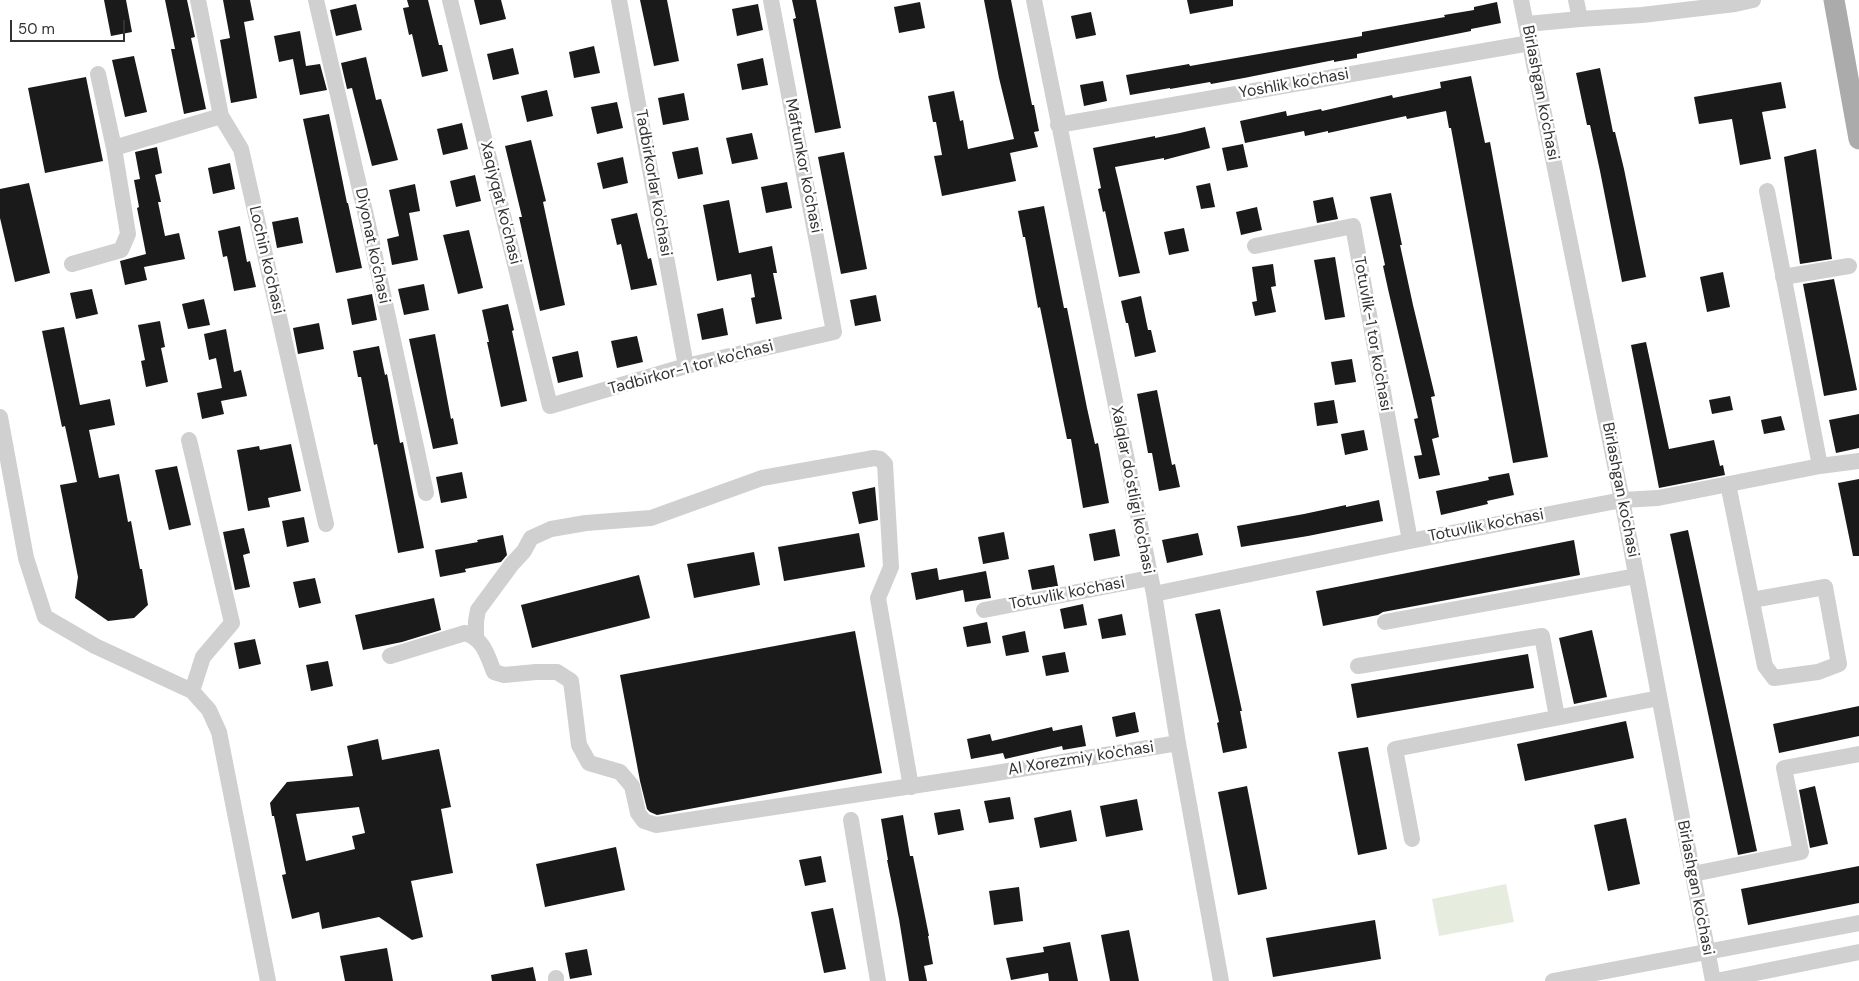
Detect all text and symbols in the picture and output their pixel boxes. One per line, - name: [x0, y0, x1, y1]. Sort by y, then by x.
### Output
- scale bar: [12, 10, 128, 42]
- text: 50 m: [18, 19, 55, 39]
- street label: Birlashgan ko'chasi: [1518, 24, 1562, 162]
- street label: Yoshlik ko'chasi: [1237, 65, 1351, 103]
- street label: Maftunkor ko'chasi: [781, 97, 825, 235]
- street label: Tadbirkorlar ko'chasi: [631, 108, 675, 258]
- street label: Xaqiyqat ko'chasi: [475, 139, 525, 267]
- street label: Diyonat ko'chasi: [350, 186, 394, 306]
- street label: Lochin ko'chasi: [244, 204, 288, 316]
- street label: Totuvlik-1 tor ko'chasi: [1349, 255, 1395, 413]
- street label: Tadbirkor-1 tor ko'chasi: [606, 337, 776, 399]
- street label: Xalqlar do'stligi ko'chasi: [1106, 404, 1158, 576]
- street label: Birlashgan ko'chasi: [1598, 421, 1642, 559]
- street label: Totuvlik ko'chasi: [1427, 505, 1545, 547]
- street label: Totuvlik ko'chasi: [1008, 573, 1126, 615]
- street label: Al Xorezmiy ko'chasi: [1007, 738, 1155, 780]
- street label: Birlashgan ko'chasi: [1673, 819, 1717, 957]

